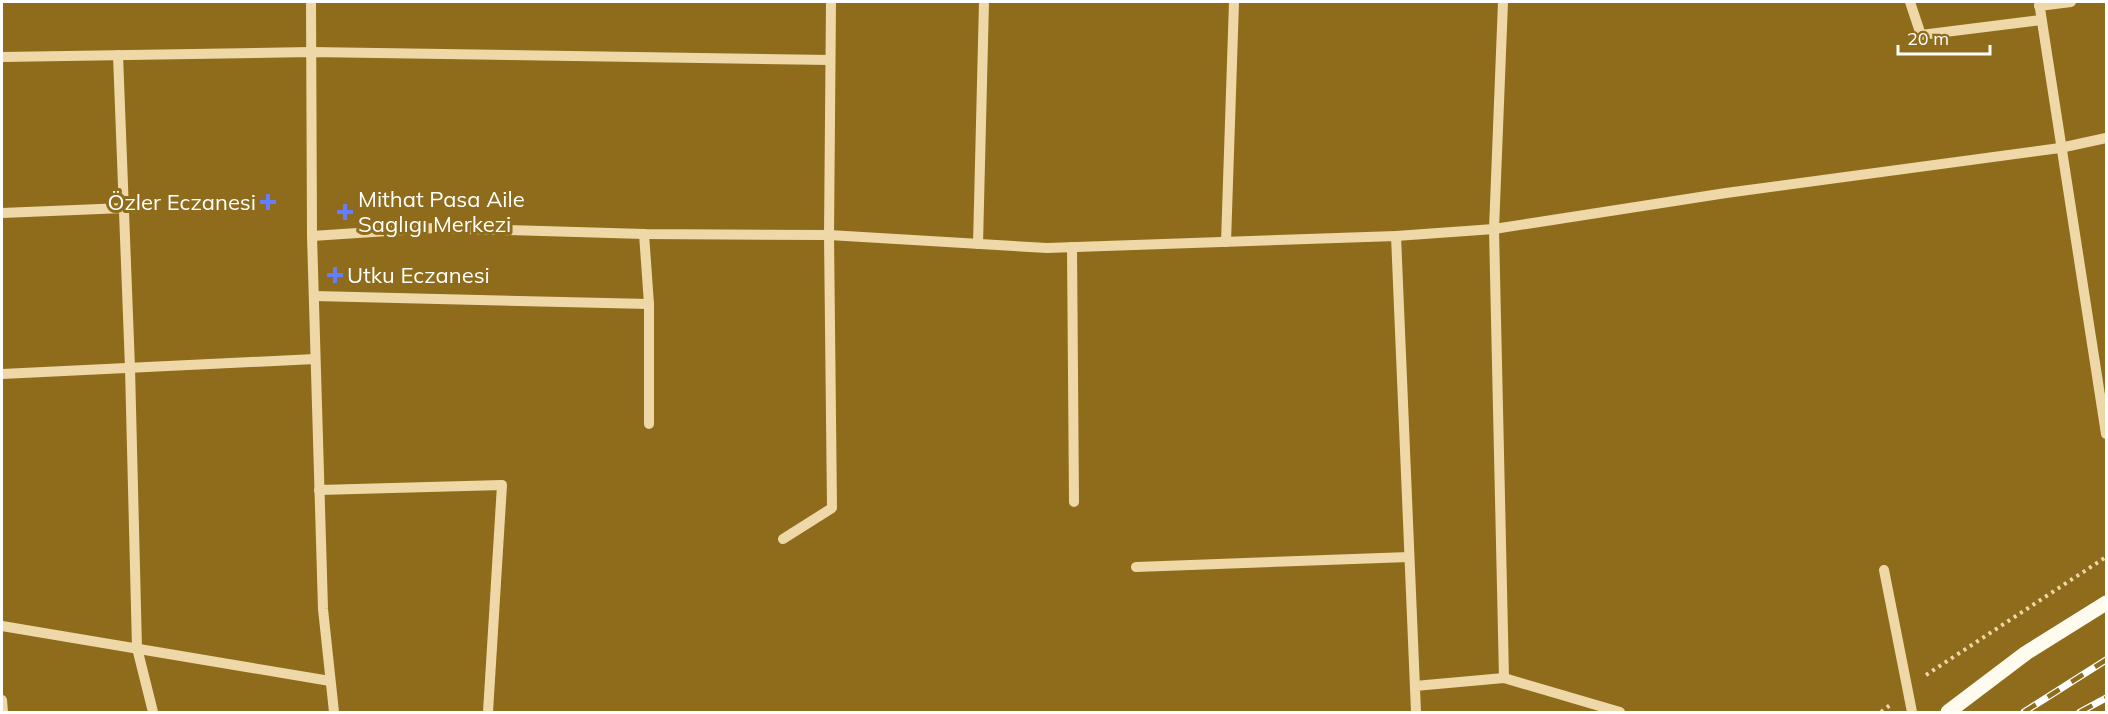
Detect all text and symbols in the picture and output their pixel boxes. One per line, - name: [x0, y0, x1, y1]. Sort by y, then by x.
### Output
- scale bar: [1898, 18, 1990, 56]
- text: 20 m: [1907, 27, 1949, 50]
- place label: Mithat Pasa Aile Saglıgı Merkezi: [358, 185, 525, 238]
- place label: Özler Eczanesi: [107, 188, 256, 216]
- marker: Özler Eczanesi: [261, 195, 275, 209]
- marker: Mithat Pasa Aile Saglıgı Merkezi: [336, 203, 354, 221]
- place label: Utku Eczanesi: [347, 261, 490, 289]
- marker: Utku Eczanesi: [328, 268, 342, 282]

